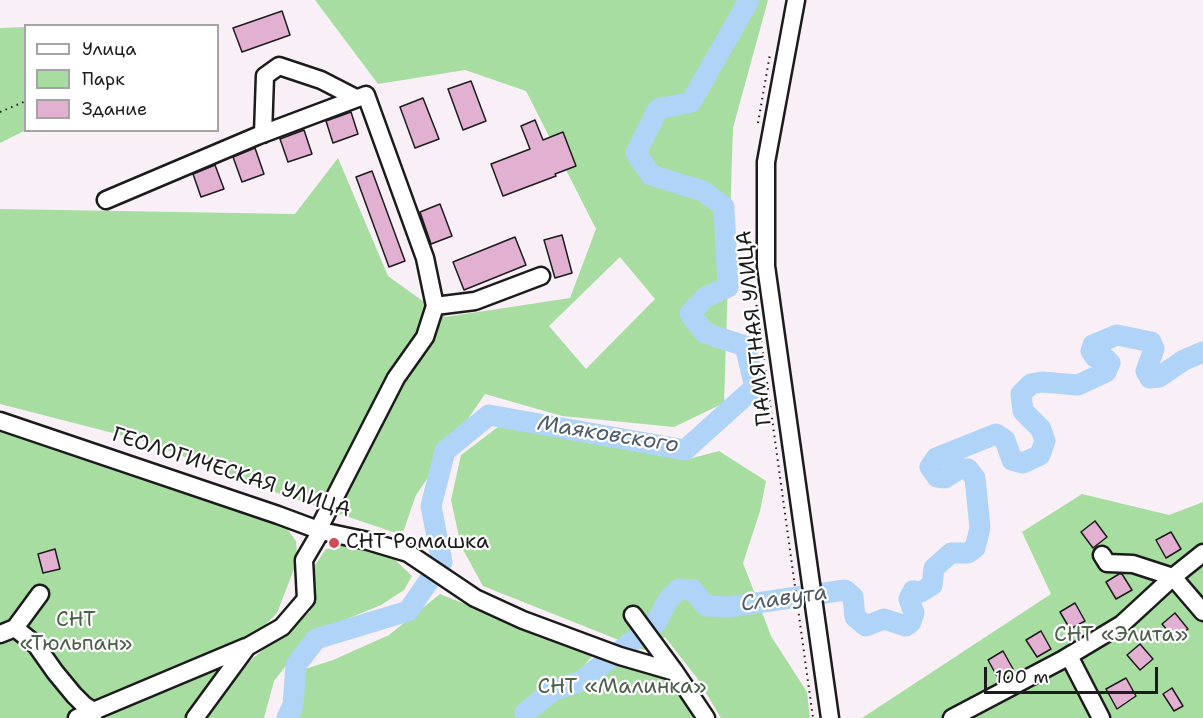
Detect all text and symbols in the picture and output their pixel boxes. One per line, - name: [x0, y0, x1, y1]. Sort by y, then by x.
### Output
- legend: [24, 24, 219, 132]
- text: Улица: [82, 37, 136, 61]
- text: Парк: [82, 67, 125, 91]
- text: Здание: [82, 97, 147, 121]
- street label: ПАМЯТНАЯ УЛИЦА: [732, 229, 778, 427]
- water label: Маяковского: [535, 411, 681, 459]
- street label: ГЕОЛОГИЧЕСКАЯ УЛИЦА: [108, 422, 354, 524]
- place label: СНТ Ромашка: [346, 530, 489, 556]
- marker: СНТ Ромашка: [327, 536, 341, 550]
- water label: Славута: [739, 580, 829, 618]
- park label: СНТ «Тюльпан»: [20, 608, 132, 658]
- park label: СНТ «Элита»: [1054, 623, 1188, 649]
- scale bar: [987, 655, 1161, 693]
- text: 100 m: [995, 665, 1049, 689]
- park label: СНТ «Малинка»: [538, 675, 706, 701]

